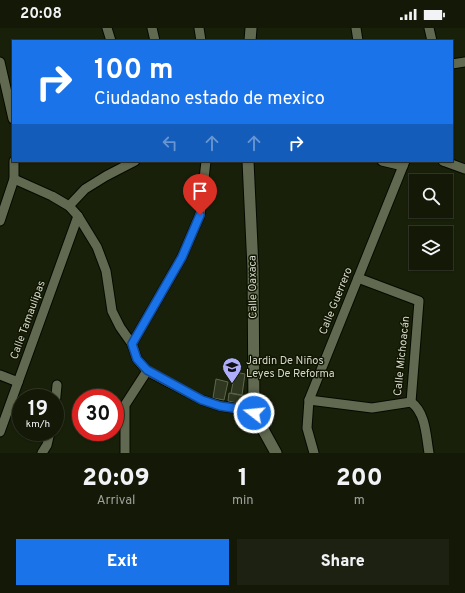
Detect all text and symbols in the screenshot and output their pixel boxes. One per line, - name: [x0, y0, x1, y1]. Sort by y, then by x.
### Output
- text: 20:08: [20, 5, 62, 24]
- text: 100 m: [94, 53, 174, 89]
- icon: right: [28, 56, 80, 108]
- text: Ciudadano estado de mexico: [94, 88, 325, 111]
- icon: left: [159, 132, 181, 154]
- icon: ahead: [201, 132, 223, 154]
- icon: ahead: [243, 132, 265, 154]
- icon: right: [285, 132, 307, 154]
- pin: [183, 174, 217, 215]
- map controls: [409, 174, 453, 270]
- button: search: [409, 174, 453, 218]
- icon: arrive: [189, 180, 211, 202]
- button: layers: [409, 226, 453, 270]
- street label: Calle Oaxaca: [245, 255, 261, 319]
- street label: Calle Guerrero: [316, 265, 356, 337]
- street label: Calle Tamaulipas: [7, 279, 49, 361]
- street label: Calle Michoacán: [391, 315, 413, 397]
- place label: Jardin De Niños Leyes De Reforma: [246, 354, 335, 381]
- school or university icon: Jardin De Niños Leyes De Reforma: [221, 356, 243, 384]
- speed limit sign: 30: [72, 389, 124, 441]
- position arrow: [233, 392, 275, 434]
- text: 19: [28, 397, 48, 423]
- text: km/h: [26, 418, 50, 431]
- text: 20:09: [82, 464, 150, 494]
- text: 1: [238, 464, 248, 494]
- text: 200: [336, 464, 383, 494]
- text: Arrival: [97, 493, 135, 509]
- text: min: [232, 493, 254, 509]
- text: m: [354, 493, 365, 509]
- button: Exit: [16, 539, 229, 585]
- button: Share: [237, 539, 449, 585]

